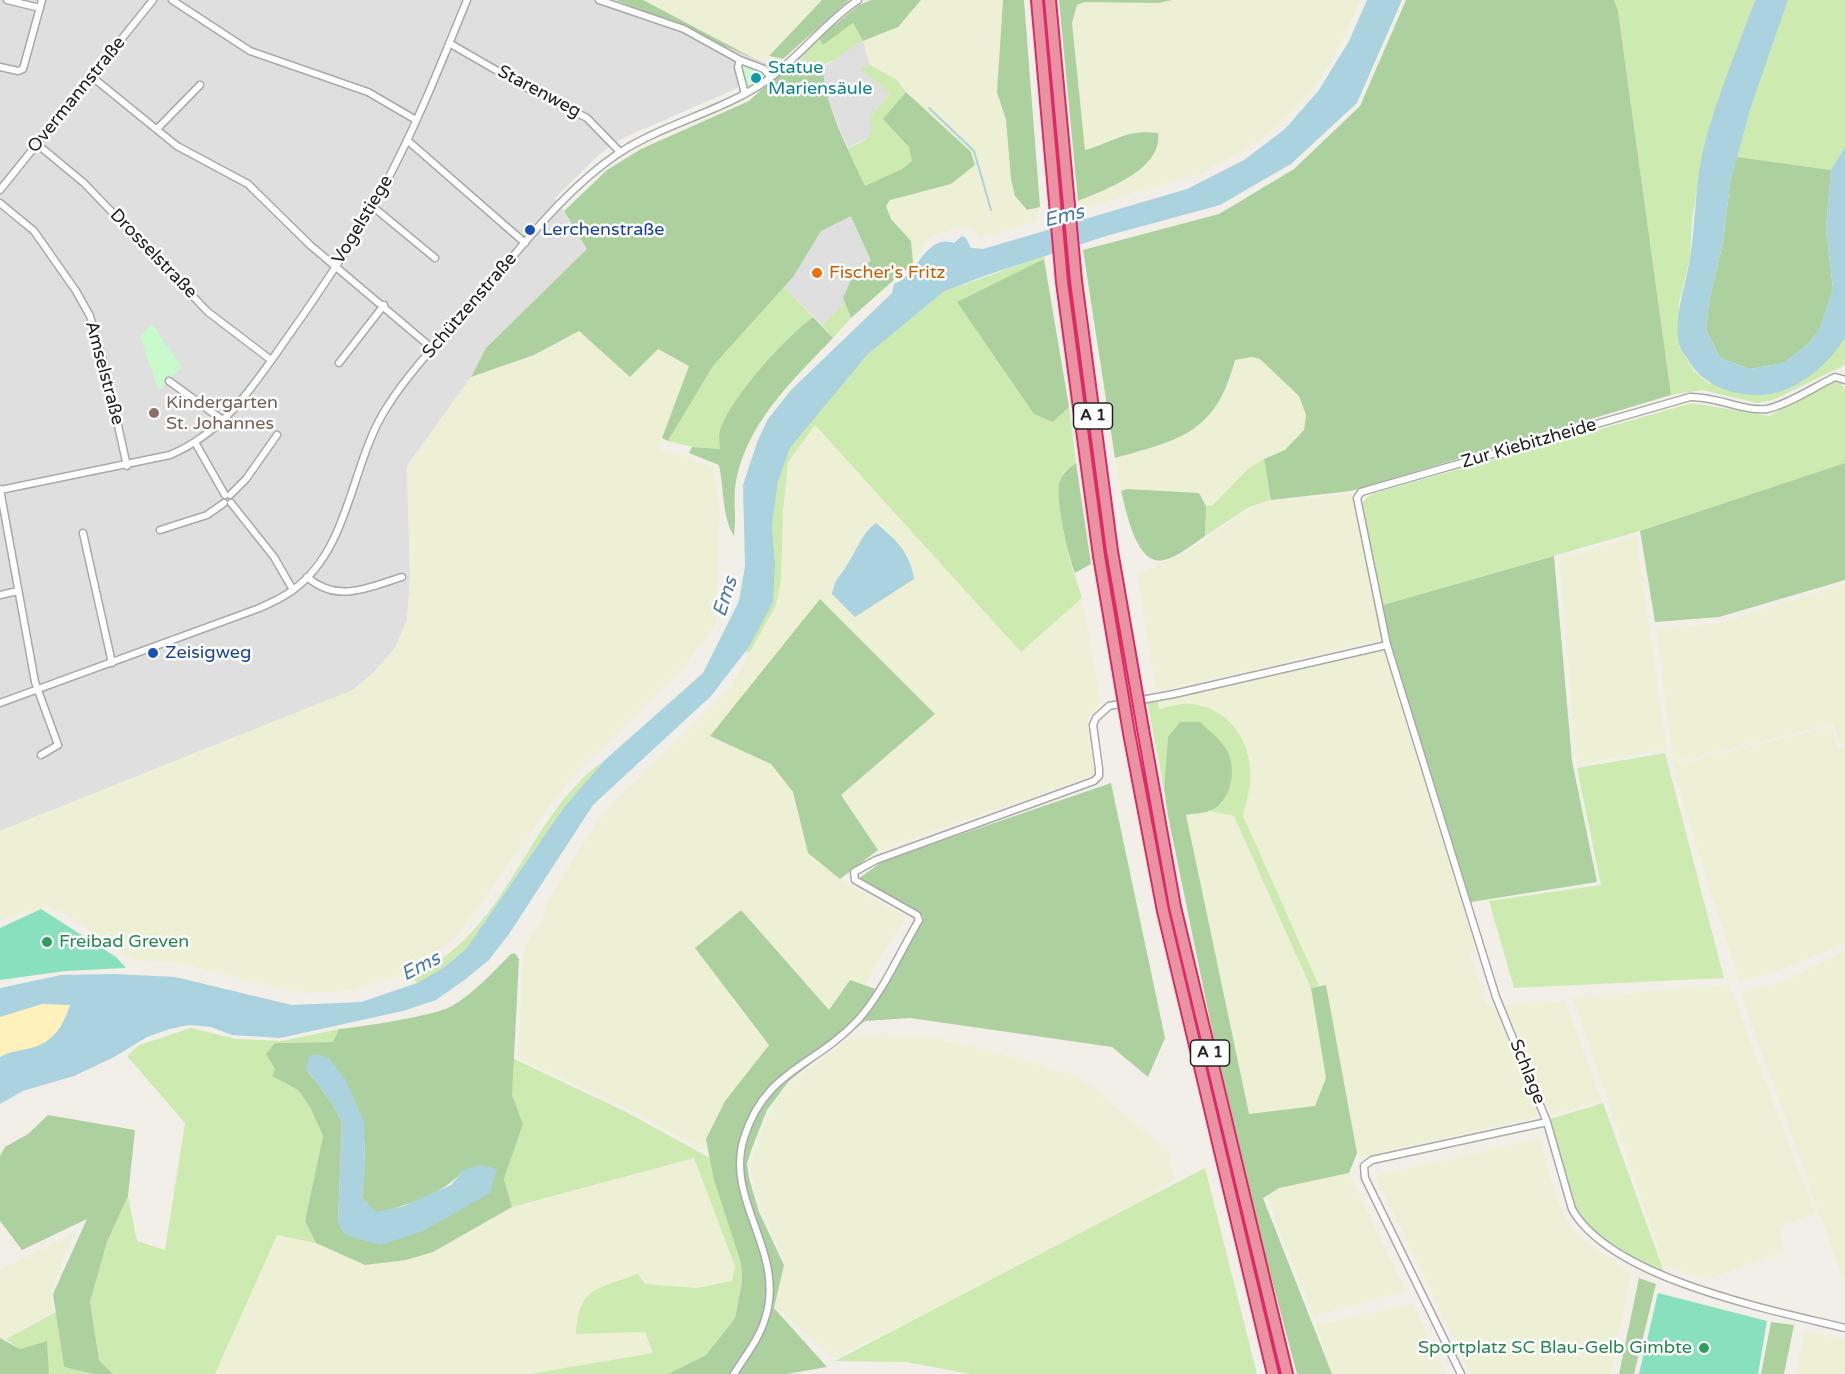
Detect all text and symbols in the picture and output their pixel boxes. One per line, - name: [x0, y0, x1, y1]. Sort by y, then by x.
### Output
- street label: Overmannstraße: [24, 33, 130, 157]
- place label: Statue Mariensäule: [768, 57, 872, 100]
- street label: Starenweg: [494, 61, 584, 123]
- marker: Statue Mariensäule: [749, 71, 763, 85]
- street label: Vogelstiege: [328, 172, 398, 268]
- water label: Ems: [1041, 200, 1087, 234]
- street label: Drosselstraße: [105, 205, 201, 303]
- place label: Lerchenstraße: [542, 219, 664, 241]
- marker: Lerchenstraße: [523, 223, 537, 237]
- street label: Schützenstraße: [418, 249, 522, 363]
- place label: Fischer's Fritz: [829, 262, 945, 284]
- marker: Fischer's Fritz: [810, 266, 824, 280]
- street label: Amselstraße: [80, 319, 128, 427]
- place label: Kindergarten St. Johannes: [166, 392, 278, 434]
- road number: A 1: [1074, 403, 1112, 429]
- marker: Kindergarten St. Johannes: [147, 406, 161, 420]
- street label: Zur Kiebitzheide: [1459, 414, 1599, 474]
- water label: Ems: [708, 574, 744, 620]
- place label: Zeisigweg: [165, 642, 251, 664]
- marker: Zeisigweg: [146, 646, 160, 660]
- place label: Freibad Greven: [59, 931, 189, 953]
- marker: Freibad Greven: [40, 935, 54, 949]
- water label: Ems: [397, 947, 445, 987]
- street label: Schlage: [1504, 1037, 1550, 1107]
- road number: A 1: [1190, 1040, 1230, 1066]
- place label: Sportplatz SC Blau-Gelb Gimbte: [1418, 1337, 1692, 1359]
- marker: Sportplatz SC Blau-Gelb Gimbte: [1697, 1341, 1711, 1355]

